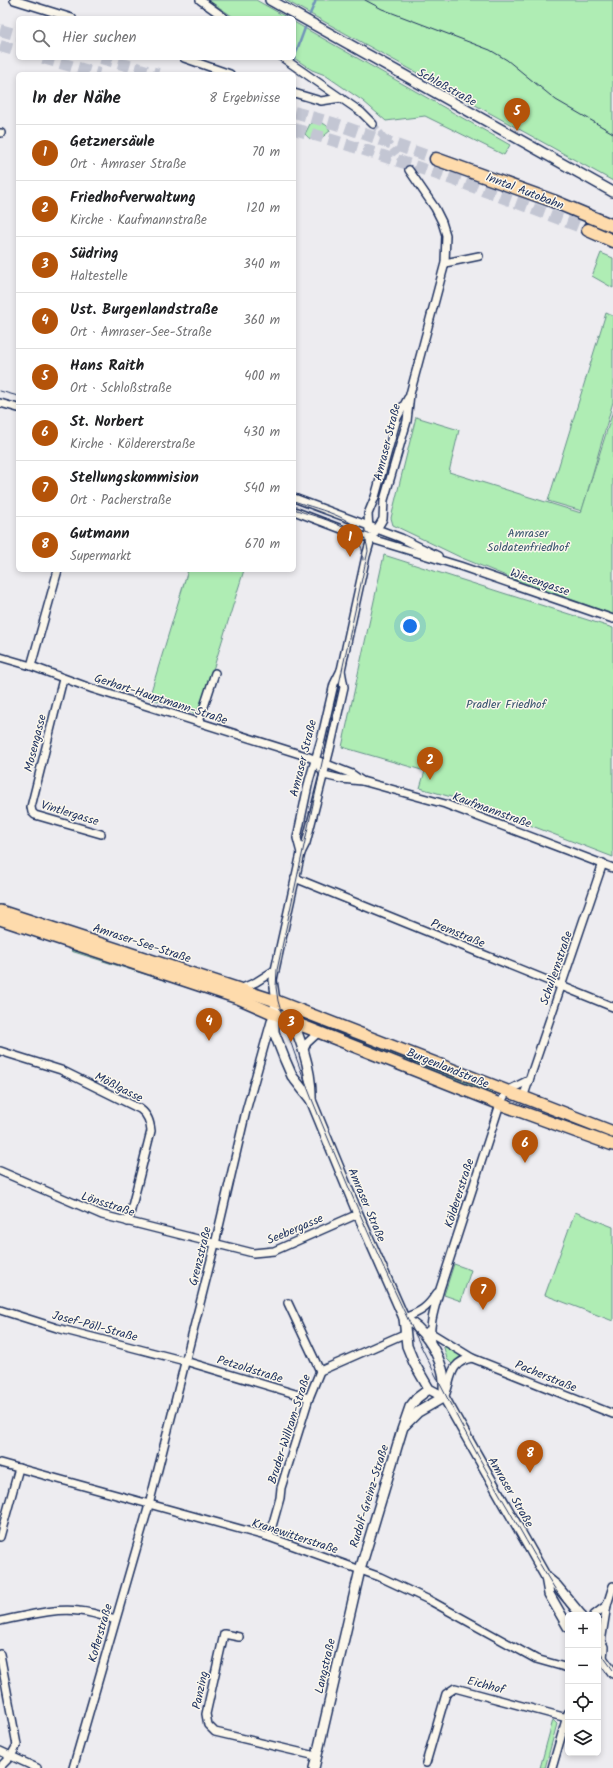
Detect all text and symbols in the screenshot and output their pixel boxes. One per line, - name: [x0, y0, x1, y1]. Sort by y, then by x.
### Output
- search box: [16, 16, 296, 60]
- text: Hier suchen: [62, 26, 136, 50]
- icon: search: [30, 27, 52, 49]
- street label: Schloßstraße: [414, 63, 480, 112]
- text: In der Nähe: [32, 85, 121, 112]
- text: 8 Ergebnisse: [209, 88, 280, 109]
- pin: 5: [504, 98, 530, 131]
- text: Getznersäule: [70, 130, 155, 154]
- text: 1: [43, 142, 47, 163]
- text: 70 m: [252, 142, 280, 163]
- text: Ort · Amraser Straße: [70, 154, 186, 175]
- street label: Inntal Autobahn: [483, 168, 567, 215]
- text: Friedhofverwaltung: [70, 186, 196, 210]
- text: 2: [41, 198, 49, 219]
- text: 120 m: [246, 198, 280, 219]
- text: Kirche · Kaufmannstraße: [70, 210, 207, 231]
- text: Südring: [70, 242, 118, 266]
- text: 3: [41, 254, 49, 275]
- text: 340 m: [243, 254, 280, 275]
- text: Haltestelle: [70, 266, 128, 287]
- text: Ust. Burgenlandstraße: [70, 298, 218, 322]
- text: 4: [41, 310, 49, 331]
- text: 360 m: [243, 310, 280, 331]
- text: Ort · Amraser-See-Straße: [70, 322, 211, 343]
- text: Hans Raith: [70, 354, 144, 378]
- text: 5: [42, 366, 48, 387]
- text: 400 m: [244, 366, 280, 387]
- text: Ort · Schloßstraße: [70, 378, 172, 399]
- street label: Amraser Straße: [369, 401, 406, 483]
- text: St. Norbert: [70, 410, 144, 434]
- text: 6: [41, 422, 49, 443]
- text: 430 m: [243, 422, 280, 443]
- text: Kirche · Köldererstraße: [70, 434, 195, 455]
- text: Stellungskommision: [70, 466, 199, 490]
- text: 7: [42, 478, 48, 499]
- text: 540 m: [244, 478, 280, 499]
- text: Ort · Pacherstraße: [70, 490, 171, 511]
- text: Gutmann: [70, 522, 130, 546]
- pin: 1: [337, 524, 363, 557]
- park label: Amraser Soldatenfriedhof: [487, 524, 570, 557]
- text: 8: [41, 534, 49, 555]
- text: 670 m: [245, 534, 280, 555]
- text: Supermarkt: [70, 546, 131, 567]
- street label: Wiesengasse: [508, 563, 573, 602]
- your location: [400, 616, 420, 636]
- street label: Gerhart-Hauptmann-Straße: [92, 669, 231, 730]
- park label: Pradler Friedhof: [466, 695, 548, 714]
- street label: Mosengasse: [19, 712, 52, 774]
- street label: Amraser Straße: [285, 717, 322, 799]
- pin: 2: [417, 747, 443, 780]
- street label: Kaufmannstraße: [450, 787, 535, 834]
- street label: Vintlergasse: [39, 796, 102, 831]
- street label: Premstraße: [428, 914, 488, 953]
- street label: Amraser-See-Straße: [90, 919, 194, 968]
- street label: Schullernstraße: [535, 928, 578, 1008]
- pin: 4: [196, 1008, 222, 1041]
- pin: 3: [278, 1009, 304, 1042]
- street label: Burgenlandstraße: [404, 1043, 493, 1094]
- street label: Mößlgasse: [91, 1067, 147, 1108]
- pin: 6: [512, 1130, 538, 1163]
- street label: Köldererstraße: [439, 1155, 480, 1230]
- street label: Amraser Straße: [342, 1165, 391, 1246]
- street label: Lönsstraße: [79, 1187, 138, 1222]
- street label: Seebergasse: [264, 1209, 327, 1250]
- street label: Grenzstraße: [184, 1224, 217, 1288]
- pin: 7: [470, 1277, 496, 1310]
- street label: Josef-Pöll-Straße: [50, 1306, 140, 1347]
- street label: Petzoldstraße: [215, 1350, 286, 1389]
- street label: Pacherstraße: [512, 1355, 580, 1398]
- street label: Bruder-Willram-Straße: [263, 1371, 316, 1486]
- pin: 8: [517, 1440, 543, 1473]
- street label: Rudolf-Greinz-Straße: [345, 1442, 394, 1550]
- street label: Amraser Straße: [483, 1453, 539, 1532]
- street label: Kranewitterstraße: [249, 1514, 341, 1560]
- street label: Koflerstraße: [83, 1601, 118, 1665]
- map controls: [565, 1612, 601, 1756]
- button: +: [565, 1612, 601, 1648]
- street label: Langstraße: [310, 1636, 341, 1696]
- button: −: [565, 1648, 601, 1684]
- street label: Panzing: [187, 1669, 214, 1711]
- street label: Eichhof: [465, 1671, 508, 1700]
- button: locate: [565, 1684, 601, 1720]
- button: layers: [565, 1720, 601, 1756]

